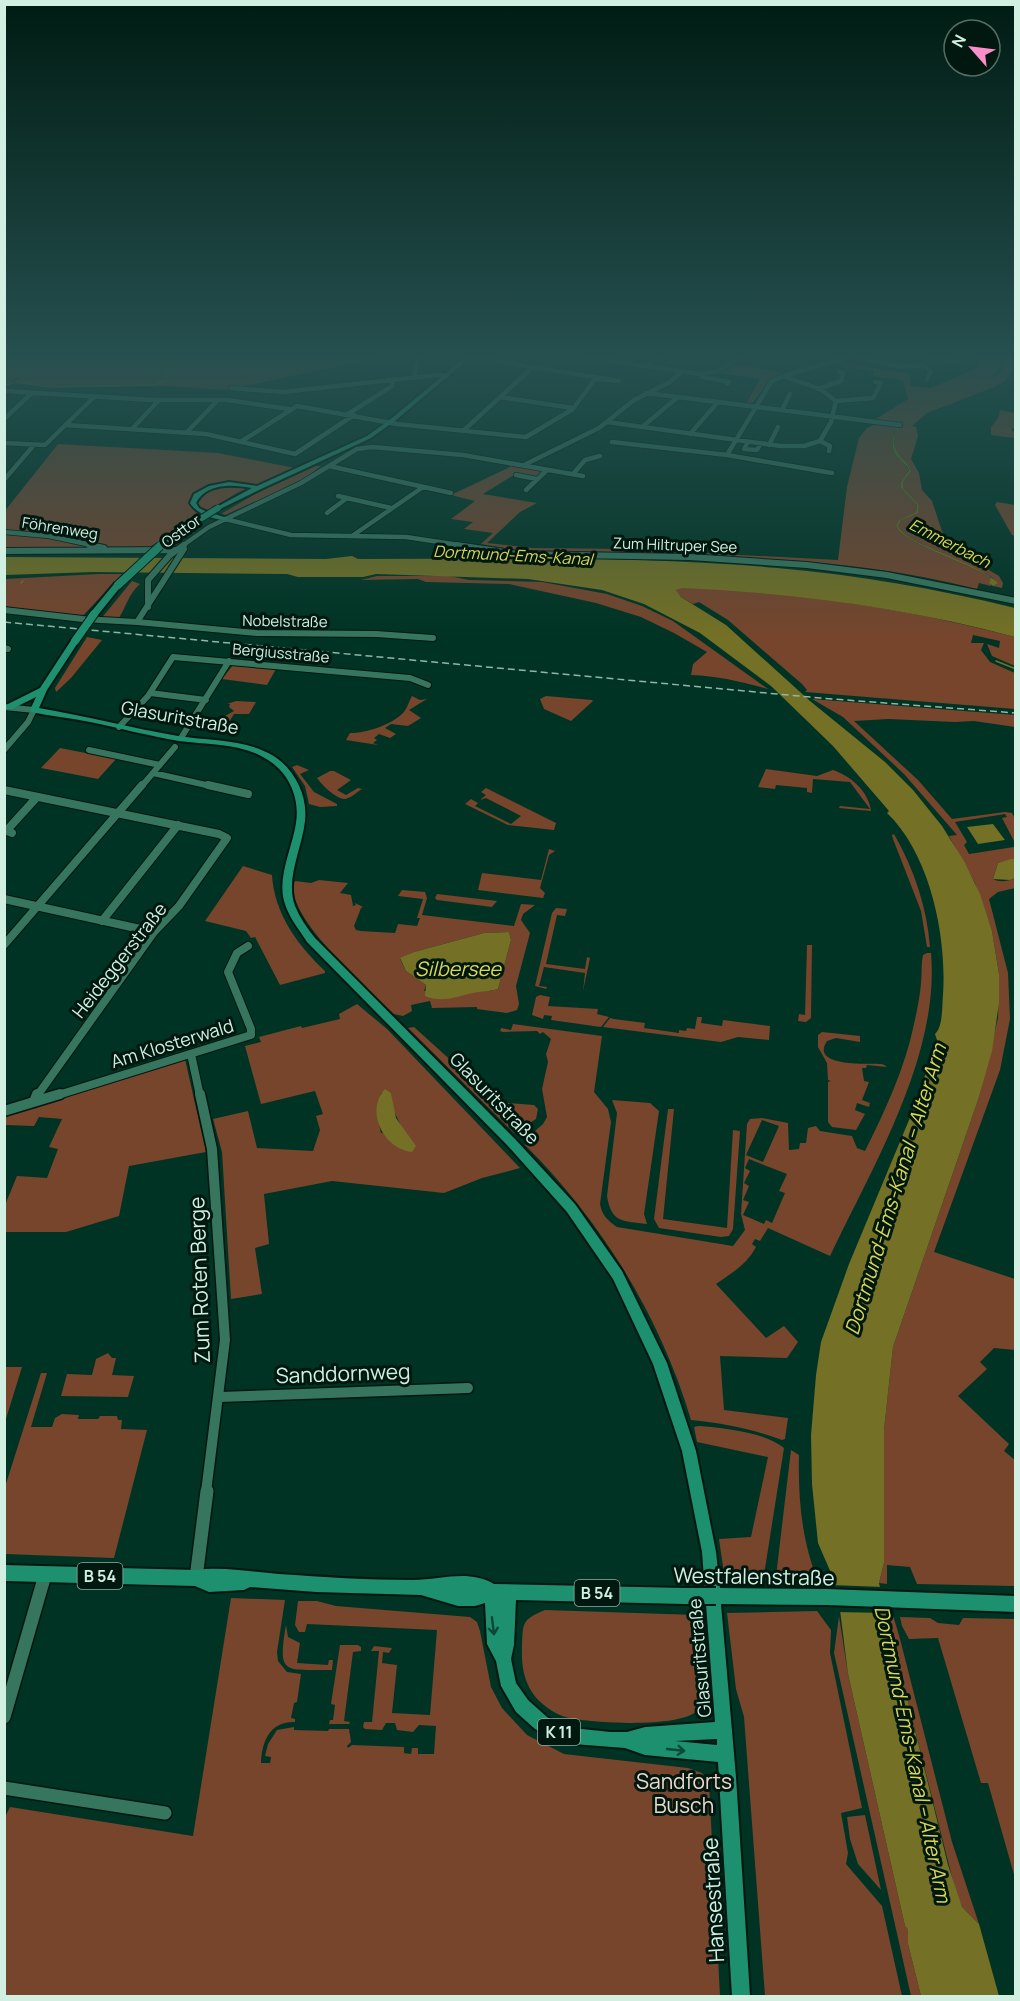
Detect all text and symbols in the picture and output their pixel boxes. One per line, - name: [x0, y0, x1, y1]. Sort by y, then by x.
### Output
- north arrow: [942, 18, 1002, 78]
- text: N: [946, 31, 971, 51]
- street label: Osttor: [157, 509, 205, 552]
- street label: Föhrenweg: [20, 512, 100, 544]
- water label: Emmerbach: [906, 513, 995, 573]
- street label: Zum Hiltruper See: [613, 532, 738, 558]
- water label: Dortmund-Ems-Kanal: [433, 540, 595, 570]
- street label: Nobelstraße: [242, 610, 328, 632]
- street label: Bergiusstraße: [232, 638, 331, 668]
- street label: Glasuritstraße: [119, 695, 241, 739]
- street label: Heideggerstraße: [66, 897, 172, 1023]
- water label: Silbersee: [415, 955, 502, 982]
- street label: Am Klosterwald: [108, 1013, 236, 1073]
- water label: Dortmund-Ems-Kanal – Alter Arm: [838, 1038, 953, 1338]
- street label: Glasuritstraße: [445, 1047, 545, 1149]
- street label: Zum Roten Berge: [182, 1196, 216, 1364]
- street label: Sanddornweg: [275, 1357, 411, 1389]
- street label: Westfalenstraße: [673, 1561, 835, 1591]
- road number: B 54: [78, 1563, 122, 1589]
- road number: B 54: [574, 1580, 620, 1606]
- street label: Glasuritstraße: [682, 1598, 716, 1718]
- water label: Dortmund-Ems-Kanal – Alter Arm: [868, 1603, 958, 1907]
- one-way arrow: [488, 1616, 499, 1636]
- road number: K 11: [538, 1719, 580, 1745]
- one-way arrow: [665, 1745, 685, 1756]
- park label: Sandforts Busch: [636, 1767, 732, 1819]
- street label: Hansestraße: [696, 1837, 730, 1963]

